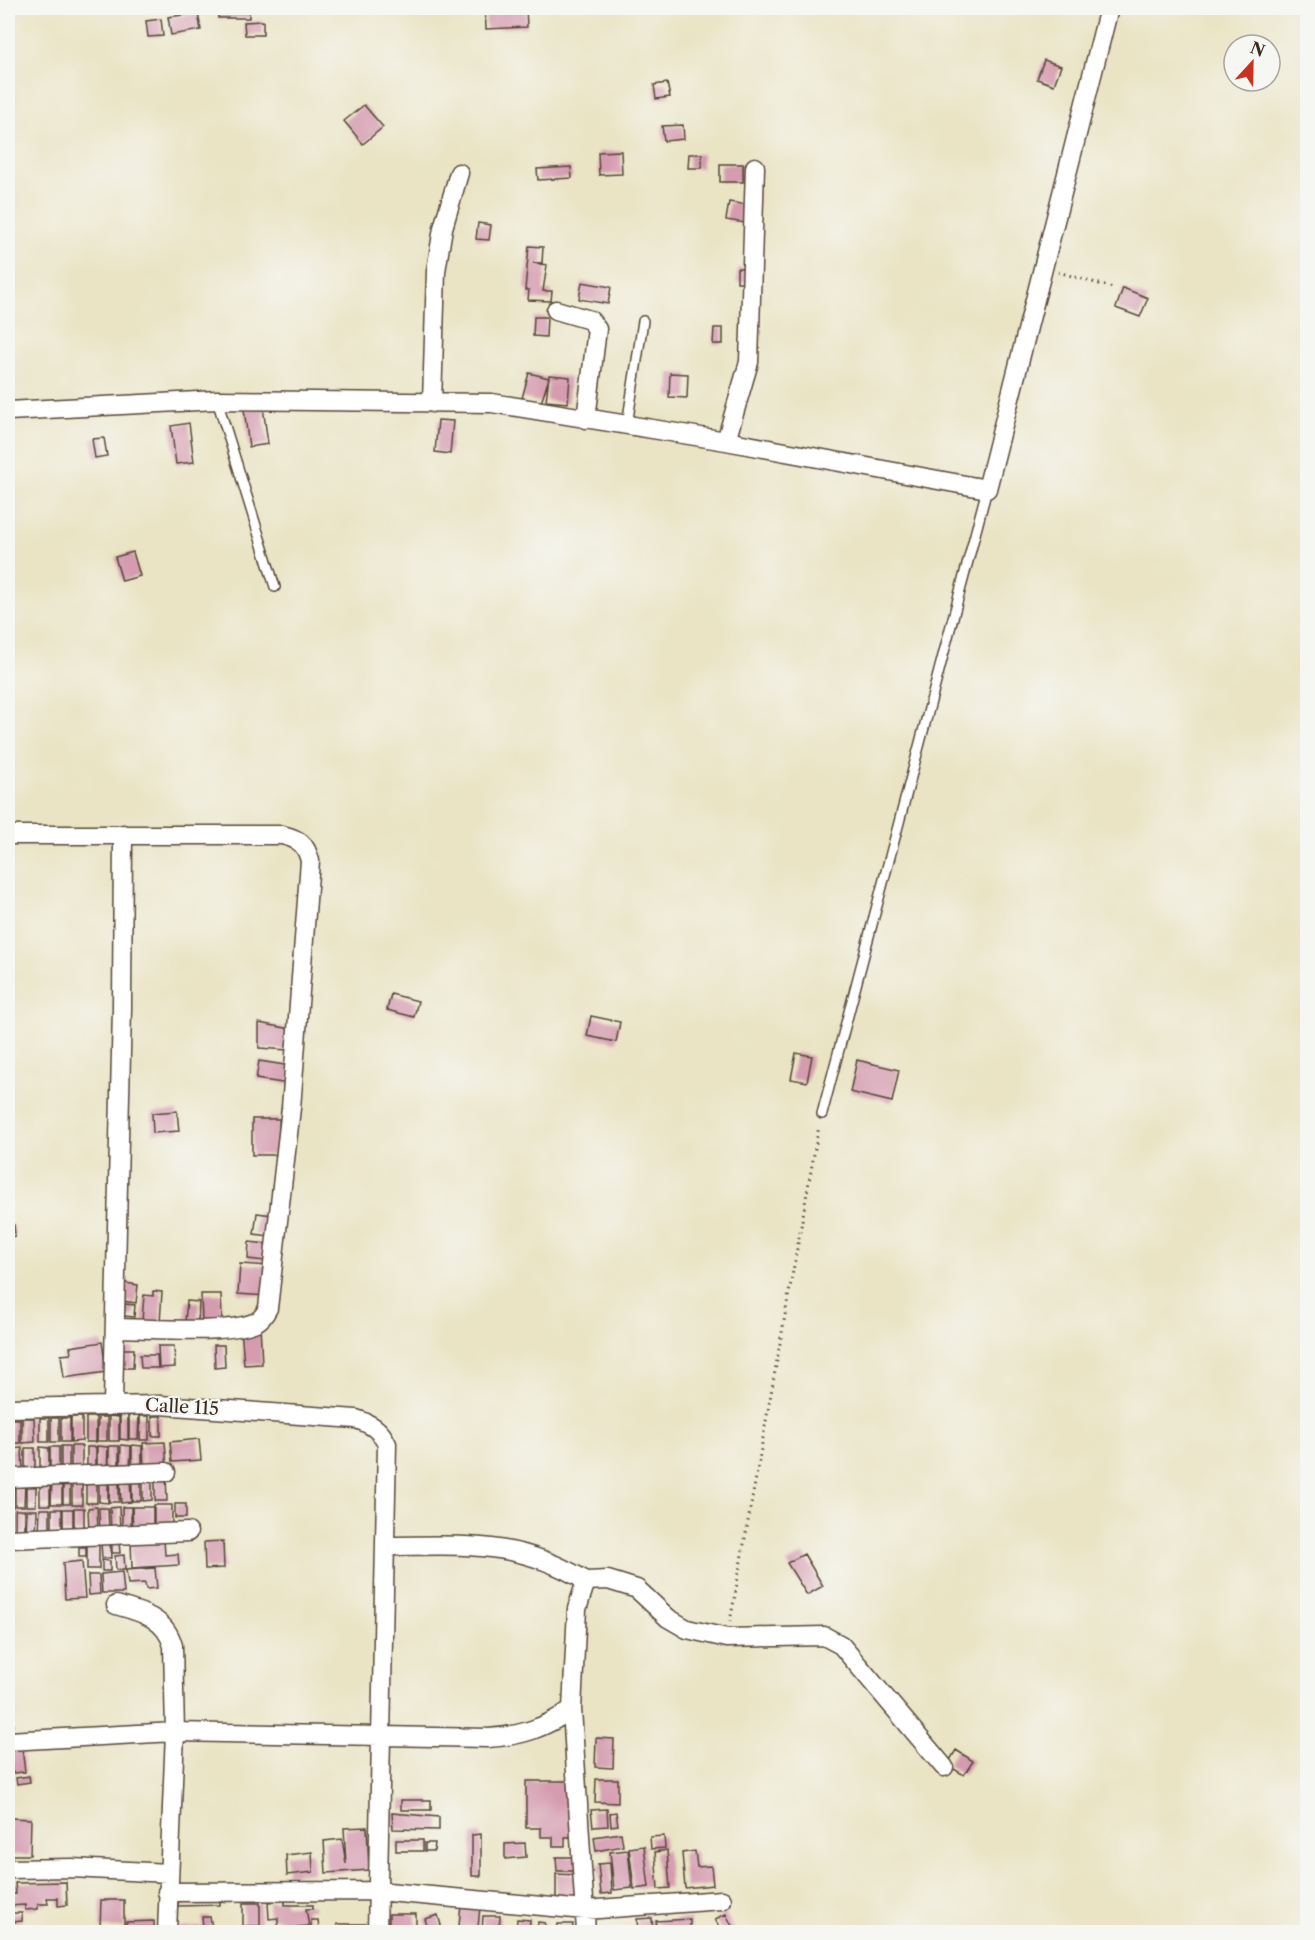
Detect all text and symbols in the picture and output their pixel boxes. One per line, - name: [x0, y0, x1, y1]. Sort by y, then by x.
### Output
- north arrow: [1222, 33, 1282, 93]
- text: N: [1247, 37, 1268, 61]
- street label: Calle 115: [145, 1394, 219, 1420]

